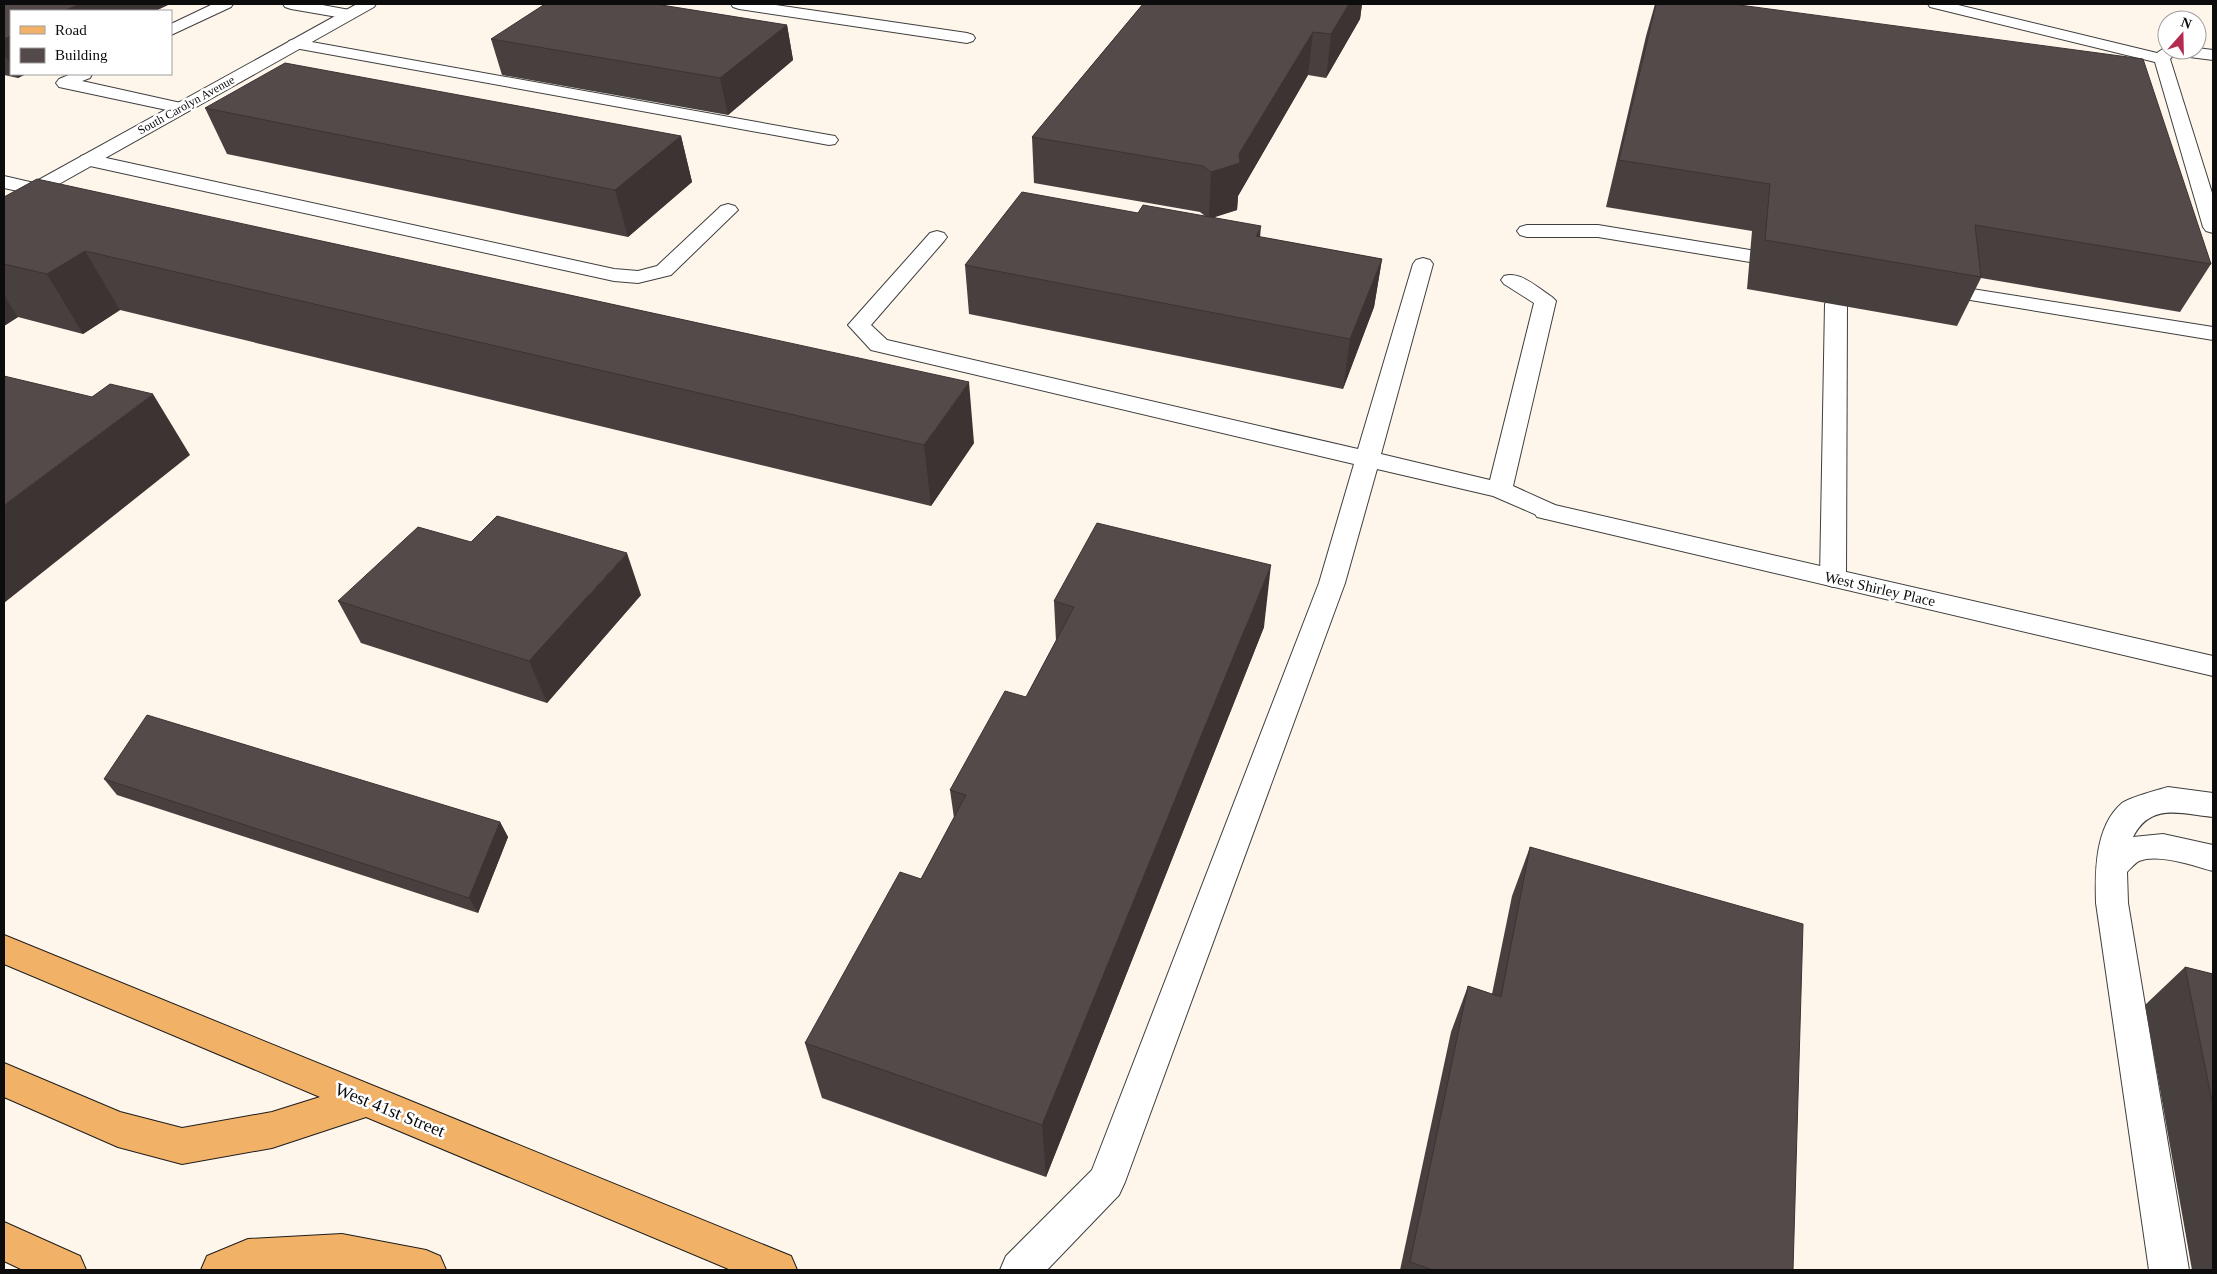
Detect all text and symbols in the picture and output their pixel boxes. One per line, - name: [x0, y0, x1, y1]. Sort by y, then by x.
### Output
- legend: [10, 10, 172, 75]
- north arrow: [2157, 10, 2207, 60]
- text: N: [2179, 14, 2194, 32]
- text: Road: [55, 22, 87, 38]
- text: Building: [55, 47, 108, 63]
- street label: South Carolyn Avenue: [135, 73, 237, 137]
- street label: West Shirley Place: [1823, 569, 1937, 610]
- street label: West 41st Street: [332, 1079, 448, 1141]

